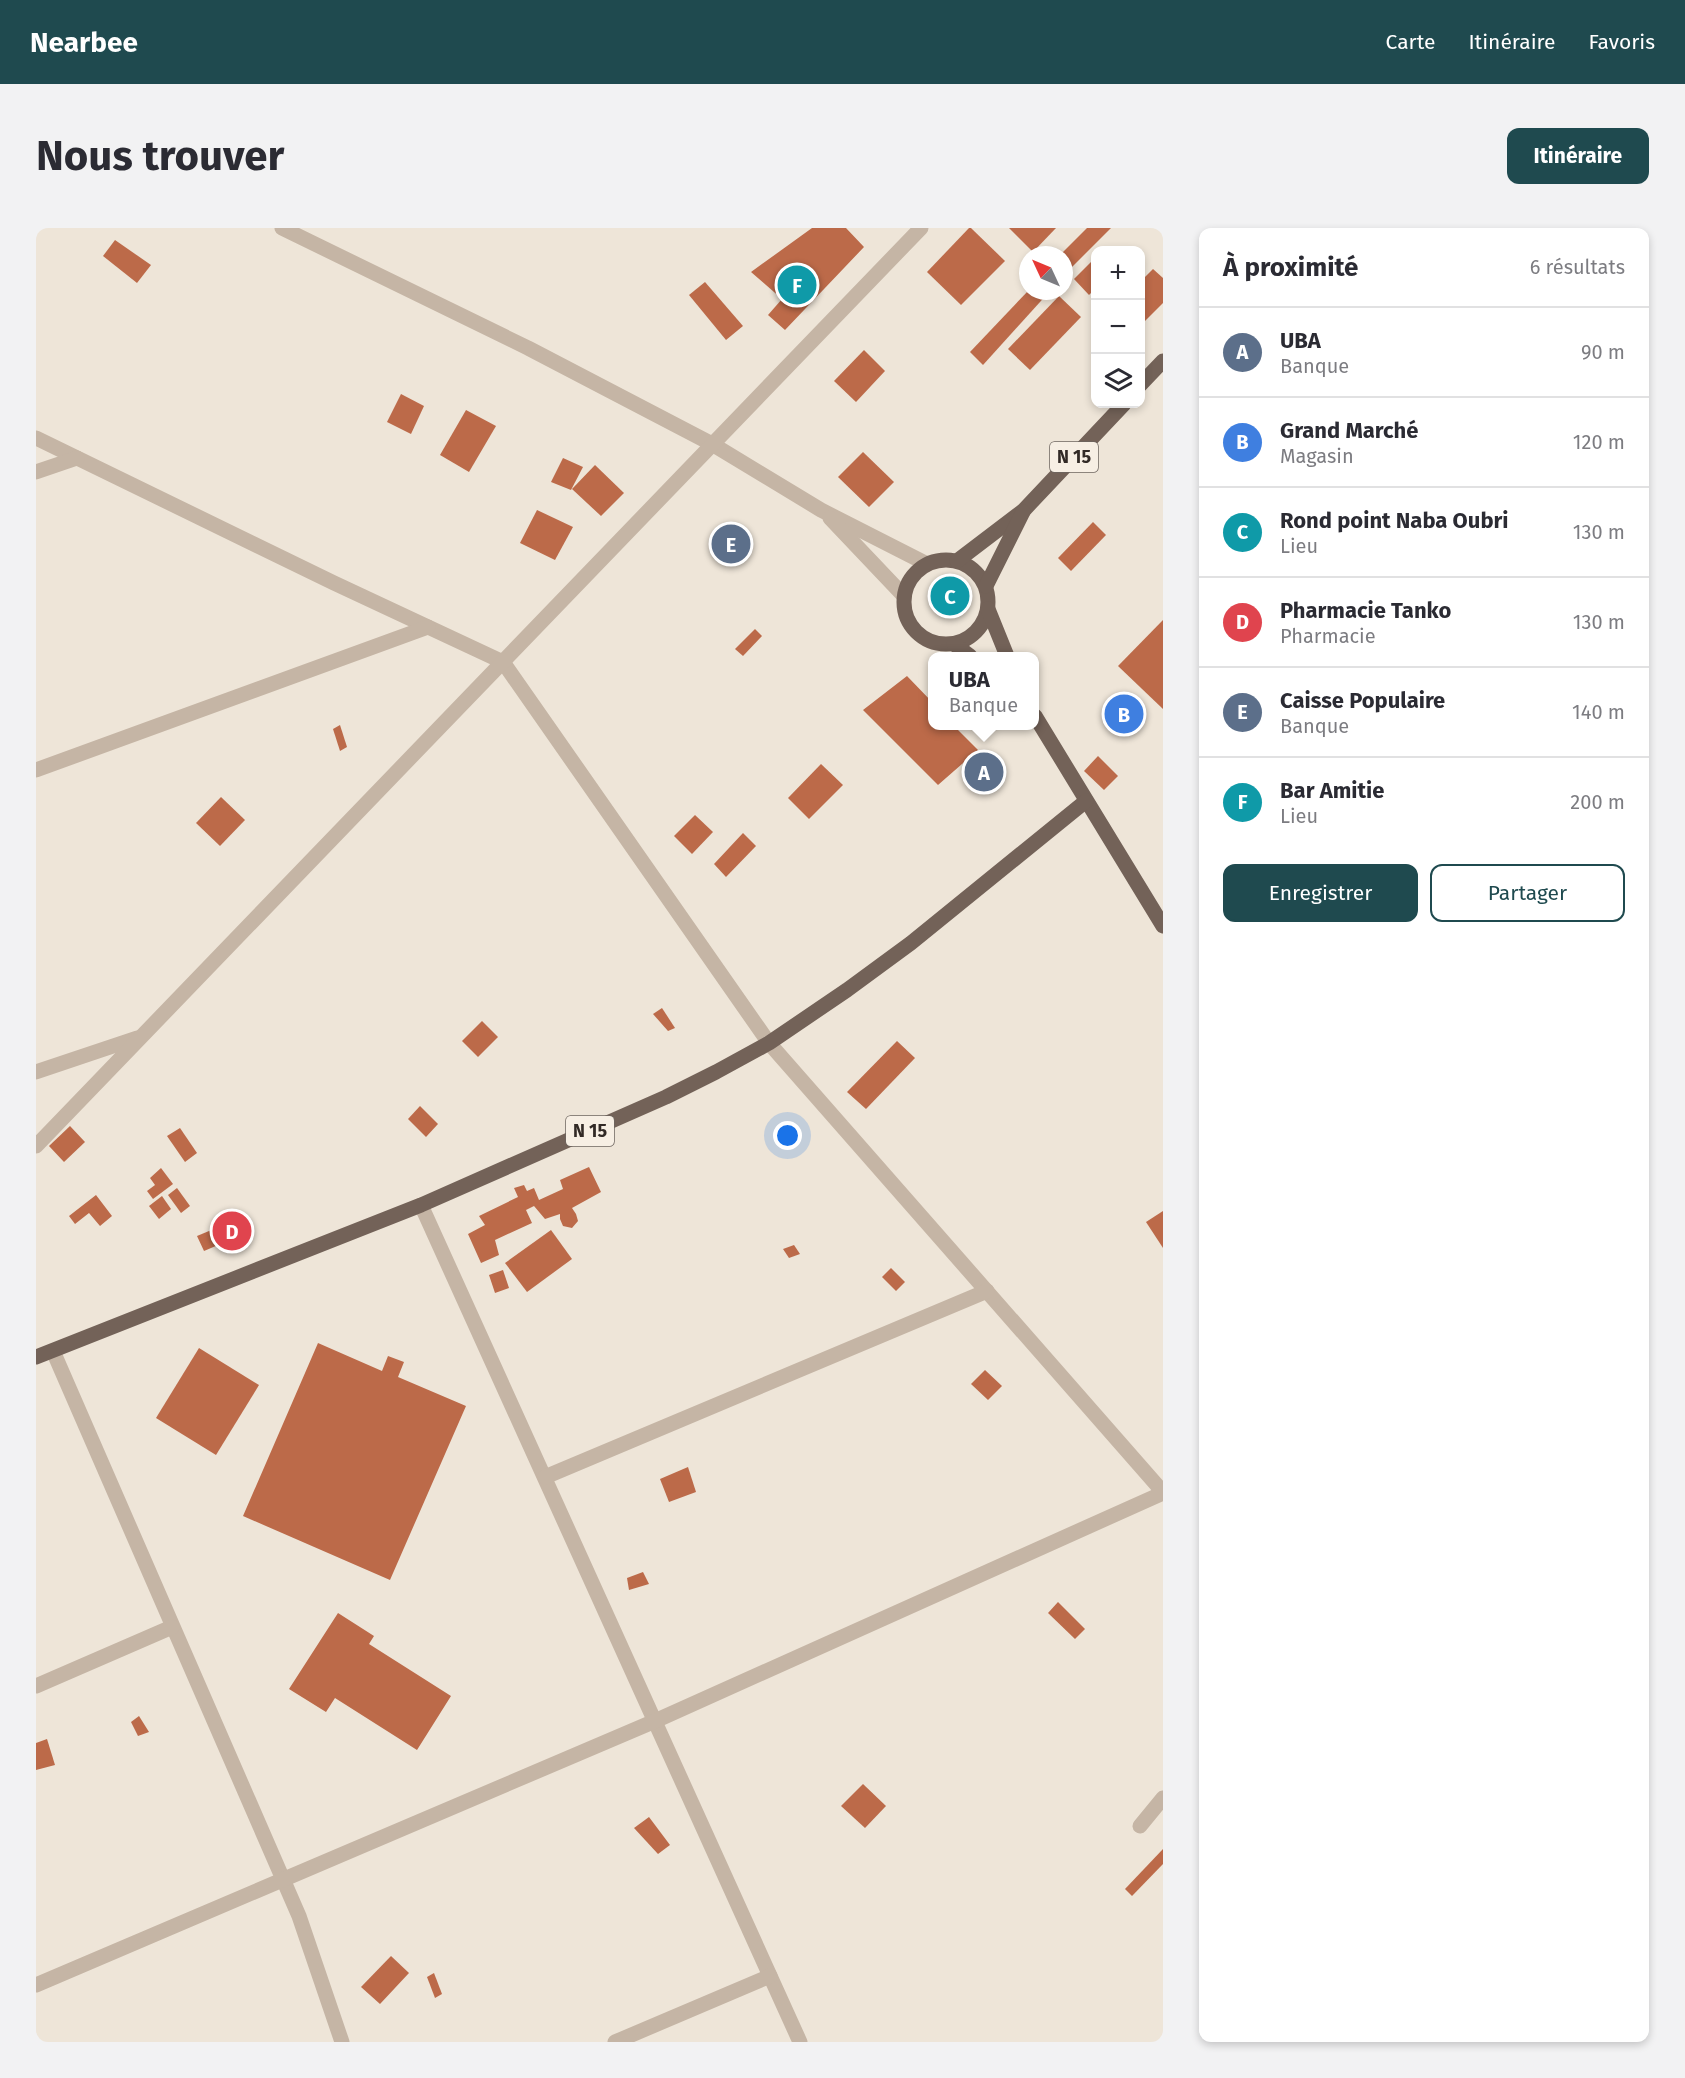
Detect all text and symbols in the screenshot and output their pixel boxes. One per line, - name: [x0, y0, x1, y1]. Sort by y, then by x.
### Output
- text: Nearbee: [30, 26, 138, 59]
- text: Carte: [1386, 29, 1435, 55]
- text: Itinéraire: [1468, 29, 1555, 55]
- text: Favoris: [1588, 29, 1655, 55]
- button: Itinéraire: [1507, 128, 1649, 184]
- text: Nous trouver: [36, 131, 284, 181]
- north arrow: [1019, 246, 1073, 300]
- map controls: [1091, 246, 1145, 408]
- button: +: [1091, 246, 1145, 300]
- text: À proximité: [1223, 252, 1358, 283]
- text: 6 résultats: [1530, 255, 1625, 279]
- pin: F: [778, 262, 816, 308]
- button: −: [1091, 300, 1145, 354]
- text: UBA: [1280, 327, 1321, 354]
- text: A: [1237, 340, 1248, 364]
- text: 90 m: [1581, 340, 1625, 364]
- button: layers: [1091, 354, 1145, 408]
- text: Banque: [1280, 354, 1349, 378]
- text: Grand Marché: [1280, 417, 1418, 444]
- text: B: [1236, 430, 1249, 454]
- text: 120 m: [1573, 430, 1625, 454]
- road number: N 15: [1050, 442, 1098, 472]
- text: Magasin: [1280, 444, 1354, 468]
- text: Rond point Naba Oubri: [1280, 507, 1509, 534]
- text: C: [1237, 520, 1248, 544]
- text: 130 m: [1573, 520, 1625, 544]
- pin: E: [712, 522, 750, 566]
- text: Lieu: [1280, 534, 1318, 558]
- pin: C: [930, 574, 970, 619]
- text: Pharmacie Tanko: [1280, 597, 1451, 624]
- text: D: [1236, 610, 1249, 634]
- text: 130 m: [1573, 610, 1625, 634]
- text: Pharmacie: [1280, 624, 1376, 648]
- popup: [928, 652, 1039, 730]
- text: UBA: [949, 666, 990, 693]
- text: Caisse Populaire: [1280, 687, 1445, 714]
- pin: B: [1104, 692, 1144, 736]
- text: Banque: [949, 693, 1018, 717]
- text: E: [1237, 700, 1248, 724]
- text: 140 m: [1572, 700, 1625, 724]
- text: Banque: [1280, 714, 1349, 738]
- pin: A: [964, 750, 1004, 794]
- text: Bar Amitie: [1280, 777, 1384, 804]
- text: F: [1238, 790, 1247, 814]
- text: 200 m: [1570, 790, 1625, 814]
- text: Lieu: [1280, 804, 1318, 828]
- button: Enregistrer: [1223, 864, 1418, 922]
- button: Partager: [1430, 864, 1625, 922]
- road number: N 15: [566, 1116, 614, 1146]
- your location: [773, 1121, 802, 1150]
- pin: D: [212, 1208, 252, 1254]

